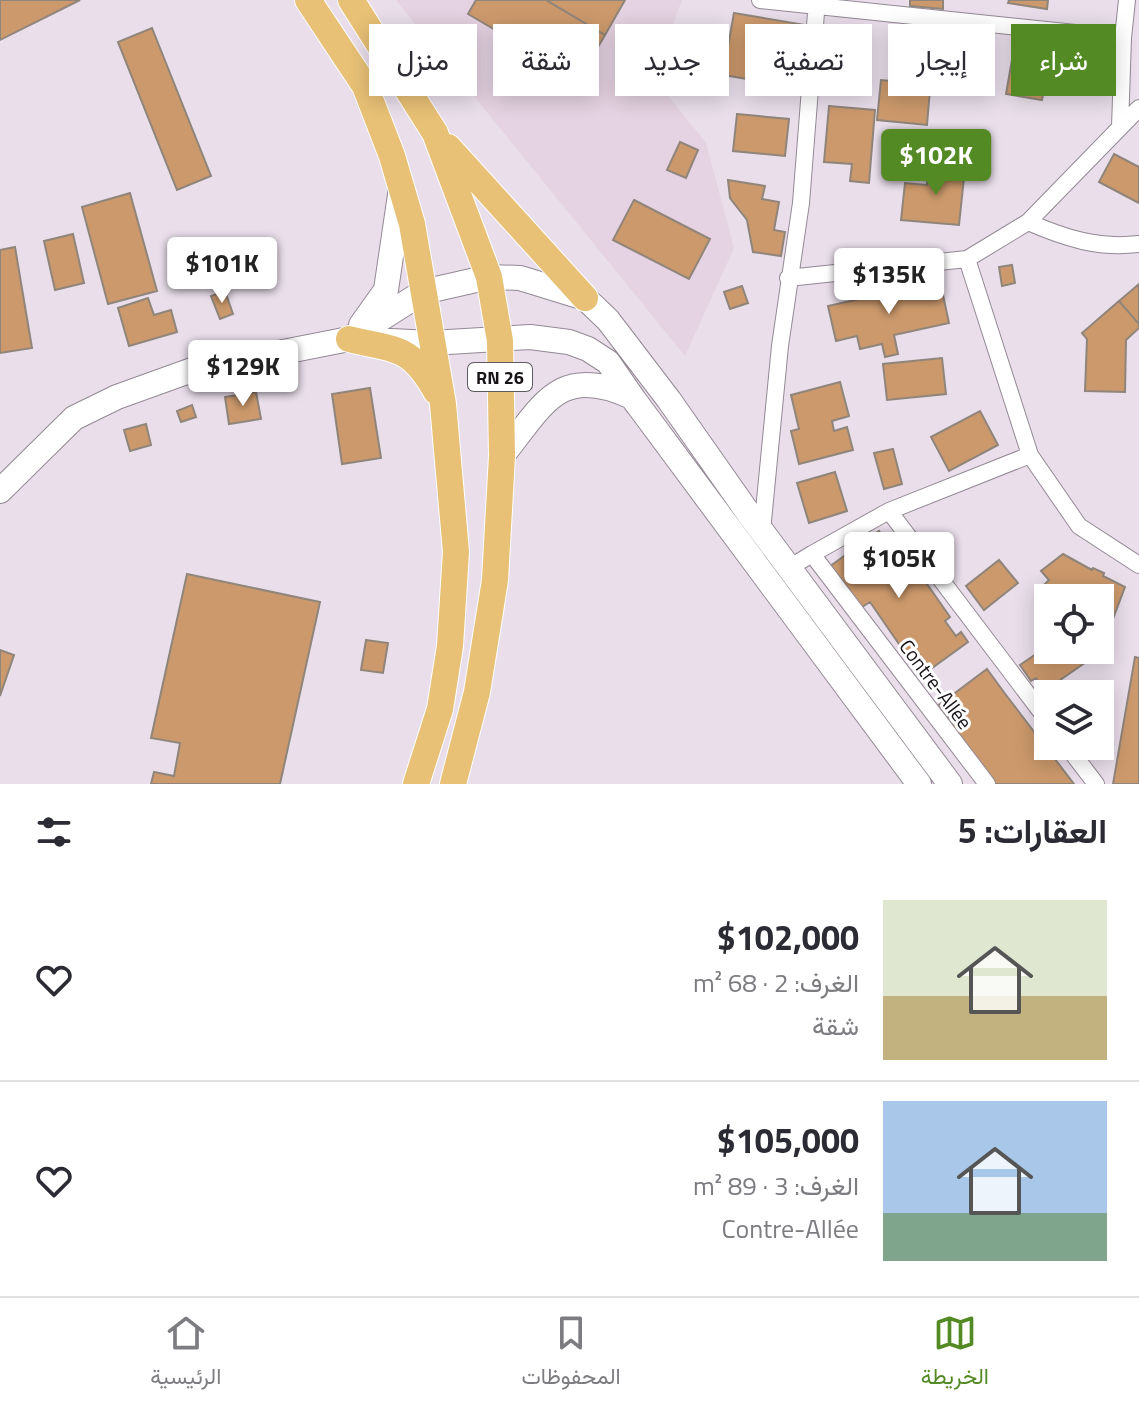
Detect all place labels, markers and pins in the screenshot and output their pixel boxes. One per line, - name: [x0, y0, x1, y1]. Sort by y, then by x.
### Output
- pin: $102K: [880, 129, 992, 197]
- pin: $101K: [166, 237, 278, 305]
- pin: $135K: [833, 248, 945, 316]
- pin: $129K: [187, 340, 299, 408]
- pin: $105K: [843, 532, 955, 600]

